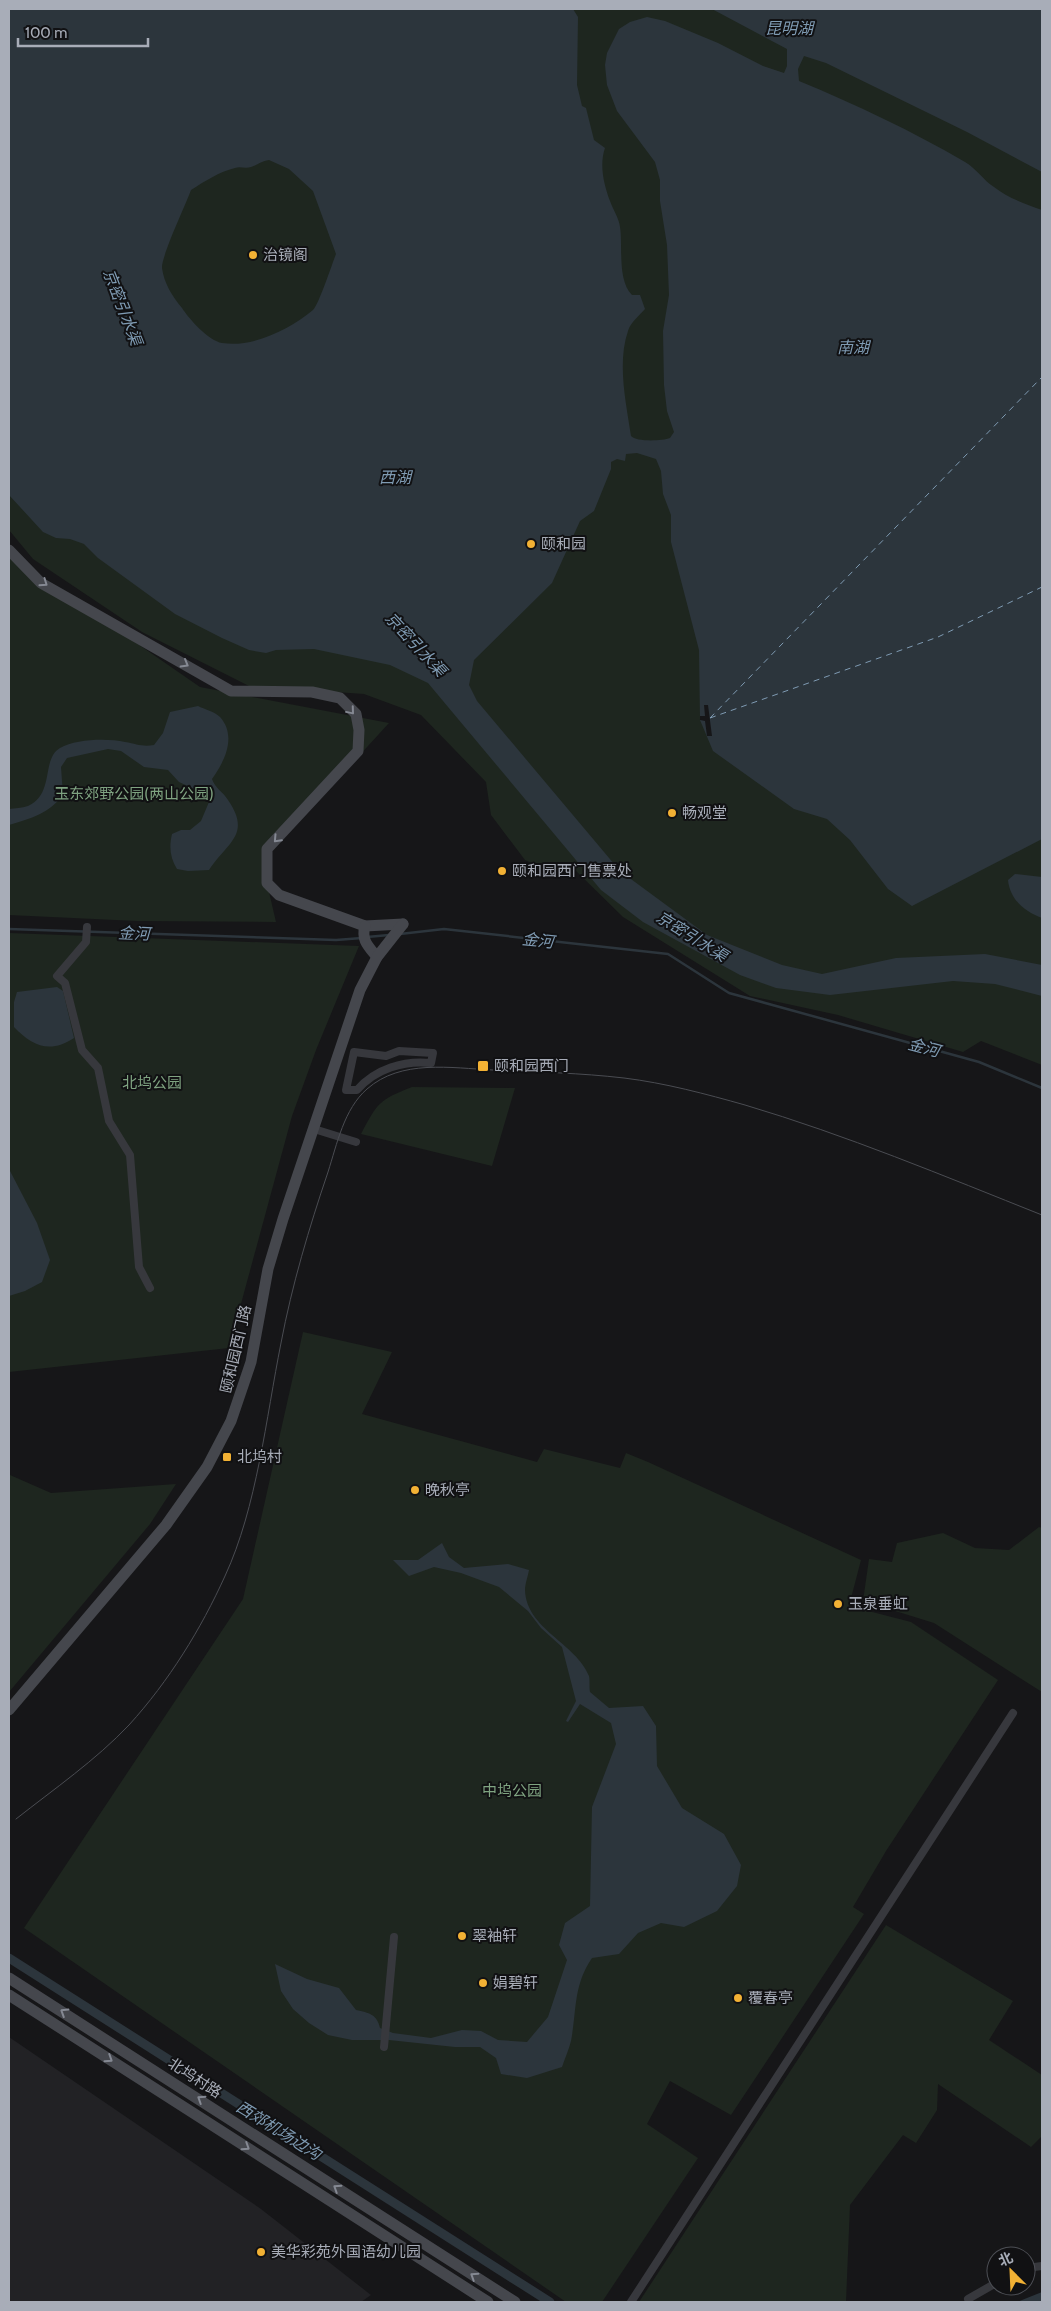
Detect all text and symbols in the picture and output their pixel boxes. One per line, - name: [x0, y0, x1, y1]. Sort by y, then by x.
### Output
- scale bar: [18, 15, 148, 47]
- water label: 昆明湖: [765, 19, 816, 38]
- text: 100 m: [25, 24, 67, 42]
- place label: 治镜阁: [263, 246, 308, 264]
- marker: 治镜阁: [247, 249, 259, 261]
- water label: 京密引水渠: [99, 266, 146, 350]
- water label: 南湖: [837, 338, 872, 357]
- water label: 西湖: [379, 468, 414, 487]
- place label: 颐和园: [541, 535, 586, 553]
- marker: 颐和园: [525, 538, 537, 550]
- one-way arrow: [38, 577, 48, 586]
- water label: 京密引水渠: [381, 609, 451, 682]
- one-way arrow: [179, 658, 188, 668]
- one-way arrow: [346, 705, 355, 714]
- park label: 玉东郊野公园(两山公园): [54, 785, 214, 803]
- place label: 畅观堂: [682, 804, 727, 822]
- marker: 畅观堂: [666, 807, 678, 819]
- one-way arrow: [274, 833, 283, 842]
- place label: 颐和园西门售票处: [512, 862, 632, 880]
- marker: 颐和园西门售票处: [496, 865, 508, 877]
- water label: 京密引水渠: [653, 907, 732, 967]
- water label: 金河: [118, 923, 153, 944]
- water label: 金河: [521, 929, 558, 952]
- water label: 金河: [906, 1034, 945, 1062]
- place label: 颐和园西门: [494, 1057, 569, 1075]
- marker: 颐和园西门: [476, 1059, 490, 1073]
- park label: 北坞公园: [122, 1074, 182, 1092]
- street label: 颐和园西门路: [217, 1303, 255, 1395]
- place label: 北坞村: [237, 1448, 282, 1466]
- marker: 北坞村: [221, 1451, 233, 1463]
- place label: 晚秋亭: [425, 1481, 470, 1499]
- marker: 晚秋亭: [409, 1484, 421, 1496]
- place label: 玉泉垂虹: [848, 1595, 908, 1613]
- marker: 玉泉垂虹: [832, 1598, 844, 1610]
- park label: 中坞公园: [482, 1782, 542, 1800]
- place label: 翠袖轩: [472, 1927, 517, 1945]
- marker: 翠袖轩: [456, 1930, 468, 1942]
- place label: 娟碧轩: [493, 1974, 538, 1992]
- marker: 娟碧轩: [477, 1977, 489, 1989]
- place label: 覆春亭: [748, 1989, 793, 2007]
- marker: 覆春亭: [732, 1992, 744, 2004]
- one-way arrow: [60, 2008, 69, 2018]
- one-way arrow: [103, 2053, 112, 2062]
- street label: 北坞村路: [165, 2054, 225, 2102]
- one-way arrow: [197, 2096, 206, 2106]
- water label: 西郊机场边沟: [233, 2097, 326, 2165]
- one-way arrow: [240, 2141, 249, 2150]
- one-way arrow: [333, 2184, 342, 2194]
- place label: 美华彩苑外国语幼儿园: [271, 2243, 421, 2261]
- marker: 美华彩苑外国语幼儿园: [255, 2246, 267, 2258]
- north arrow: [986, 2246, 1036, 2296]
- text: 北: [996, 2248, 1016, 2270]
- one-way arrow: [470, 2273, 479, 2282]

